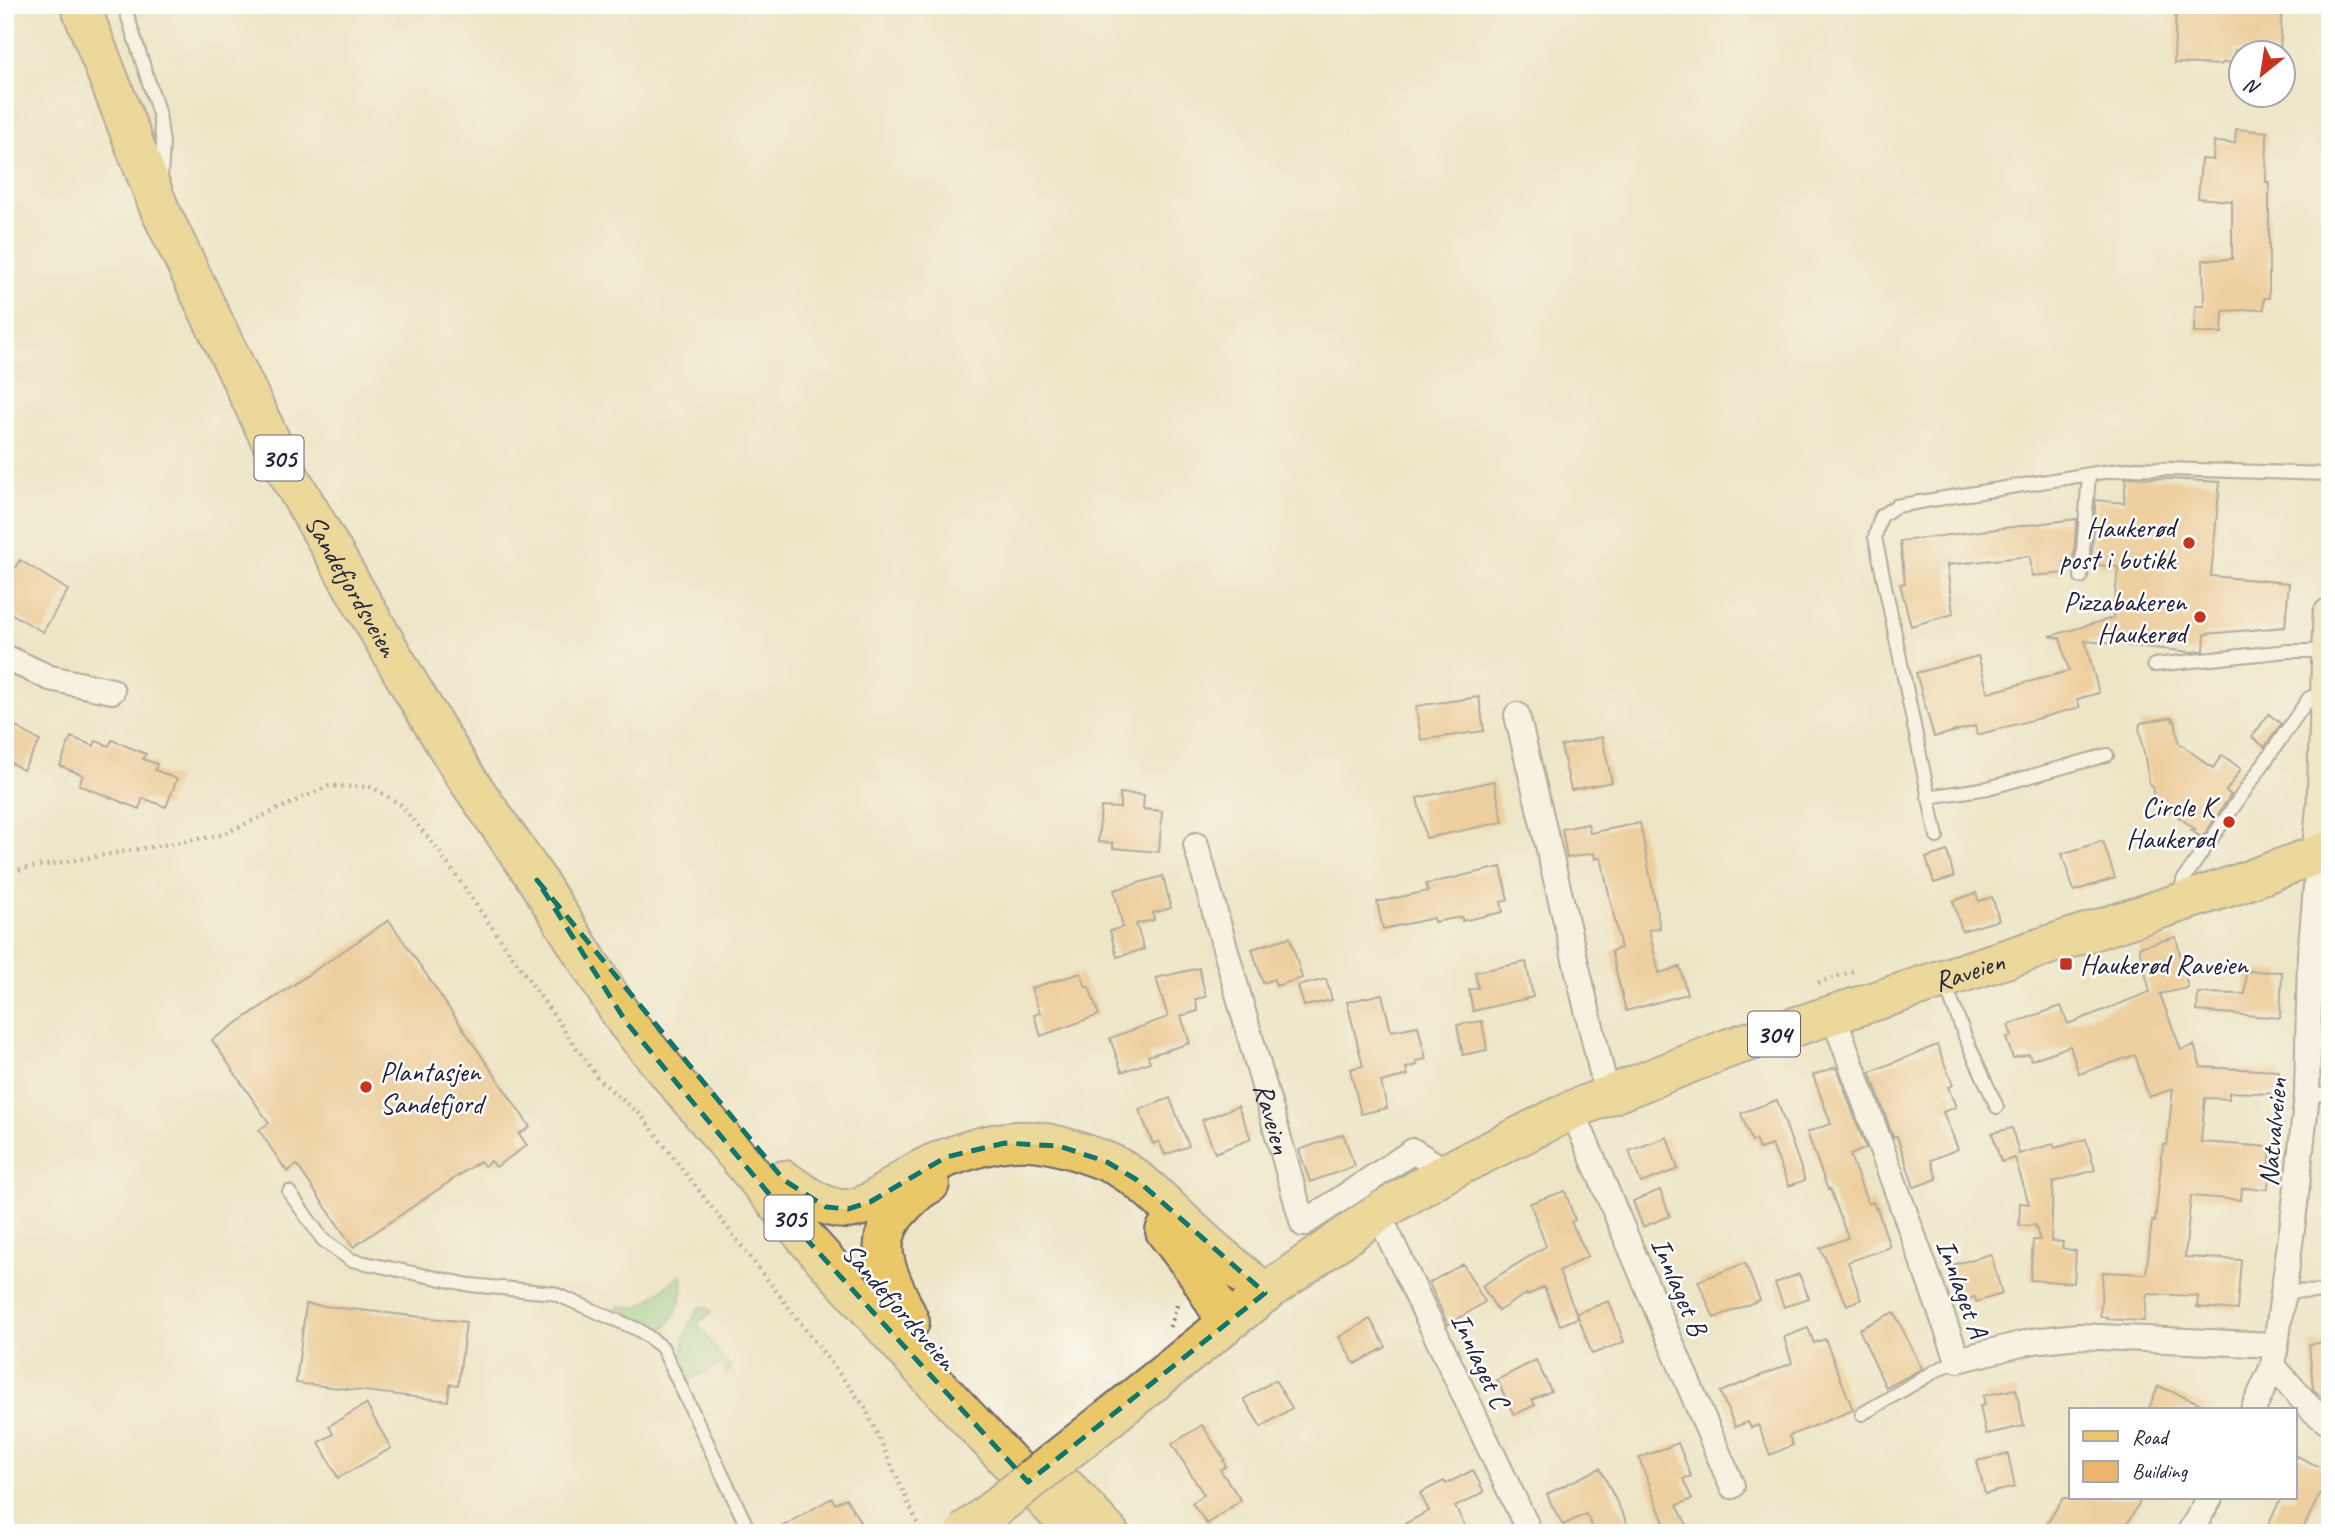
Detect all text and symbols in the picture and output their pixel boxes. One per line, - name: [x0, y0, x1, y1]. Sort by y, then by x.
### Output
- north arrow: [2226, 38, 2296, 108]
- text: N: [2240, 73, 2265, 101]
- road number: 305: [254, 436, 304, 480]
- street label: Sandefjordsveien: [297, 508, 407, 664]
- place label: Haukerød post i butikk: [2059, 510, 2179, 577]
- marker: Haukerød post i butikk: [2181, 535, 2197, 551]
- place label: Pizzabakeren Haukerød: [2064, 584, 2190, 651]
- marker: Pizzabakeren Haukerød: [2192, 609, 2208, 625]
- place label: Circle K Haukerød: [2126, 789, 2221, 856]
- marker: Circle K Haukerød: [2221, 814, 2237, 830]
- street label: Raveien: [1930, 943, 2009, 999]
- place label: Haukerød Raveien: [2080, 947, 2249, 982]
- marker: Haukerød Raveien: [2058, 956, 2074, 972]
- road number: 304: [1748, 1012, 1800, 1056]
- place label: Plantasjen Sandefjord: [380, 1054, 487, 1121]
- street label: Natvalveien: [2250, 1076, 2295, 1188]
- marker: Plantasjen Sandefjord: [358, 1079, 374, 1095]
- street label: Raveien: [1246, 1079, 1299, 1158]
- road number: 305: [764, 1196, 814, 1240]
- street label: Innlaget B: [1643, 1232, 1717, 1343]
- street label: Innlaget A: [1929, 1234, 1997, 1344]
- street label: Sandefjordsveien: [835, 1235, 966, 1378]
- street label: Innlaget C: [1443, 1307, 1519, 1416]
- legend: [2069, 1408, 2296, 1500]
- text: Road: [2132, 1424, 2171, 1450]
- text: Building: [2132, 1458, 2189, 1484]

